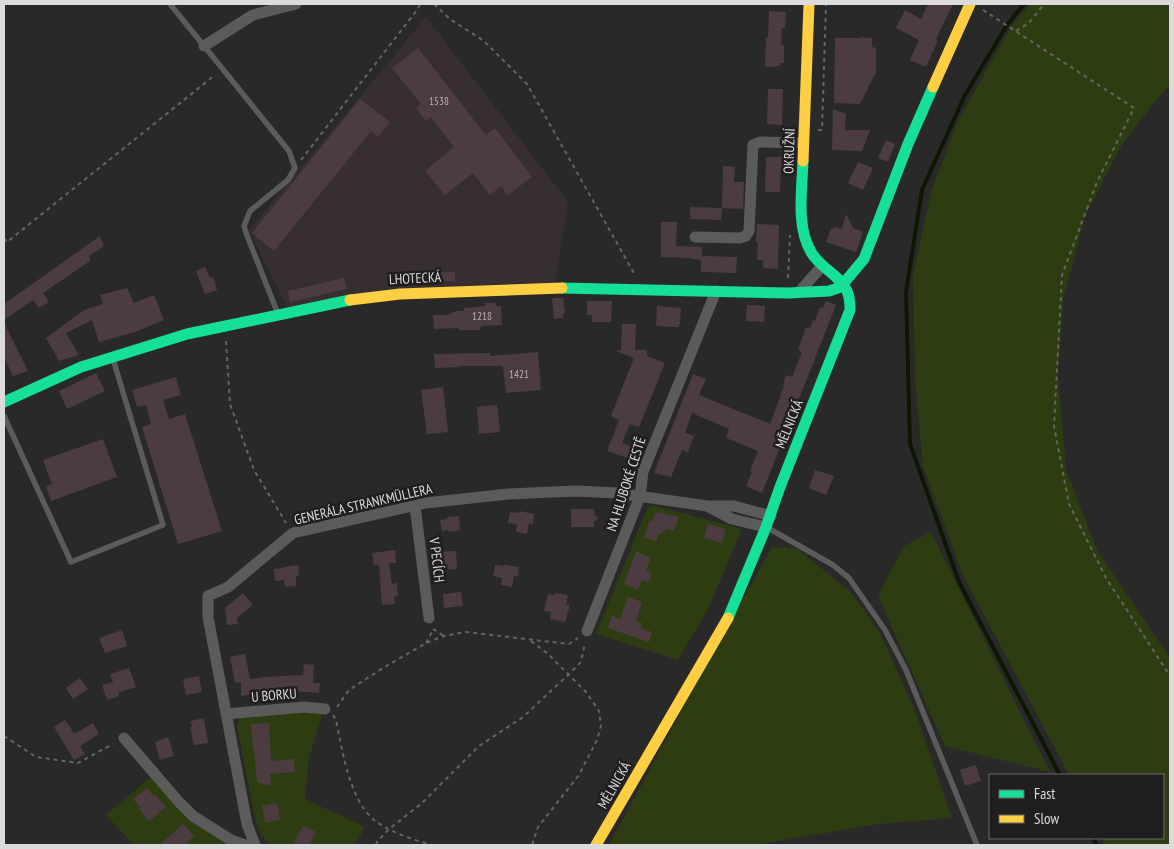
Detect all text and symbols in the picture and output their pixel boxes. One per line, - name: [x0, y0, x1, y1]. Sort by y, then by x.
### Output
- house number: 1538: [429, 94, 449, 108]
- street label: OKRUŽNÍ: [779, 127, 799, 174]
- street label: LHOTECKÁ: [388, 268, 442, 288]
- house number: 1218: [472, 309, 492, 323]
- house number: 1421: [509, 367, 529, 381]
- street label: MĚLNICKÁ: [771, 397, 807, 451]
- street label: NA HLUBOKÉ CESTĚ: [602, 435, 650, 533]
- street label: GENERÁLA STRANKMÜLLERA: [292, 479, 434, 529]
- street label: V PECÍCH: [425, 536, 449, 583]
- street label: U BORKU: [251, 684, 297, 706]
- street label: MĚLNICKÁ: [593, 758, 635, 812]
- legend: [989, 774, 1164, 839]
- text: Fast: [1034, 784, 1055, 803]
- text: Slow: [1034, 809, 1059, 828]

